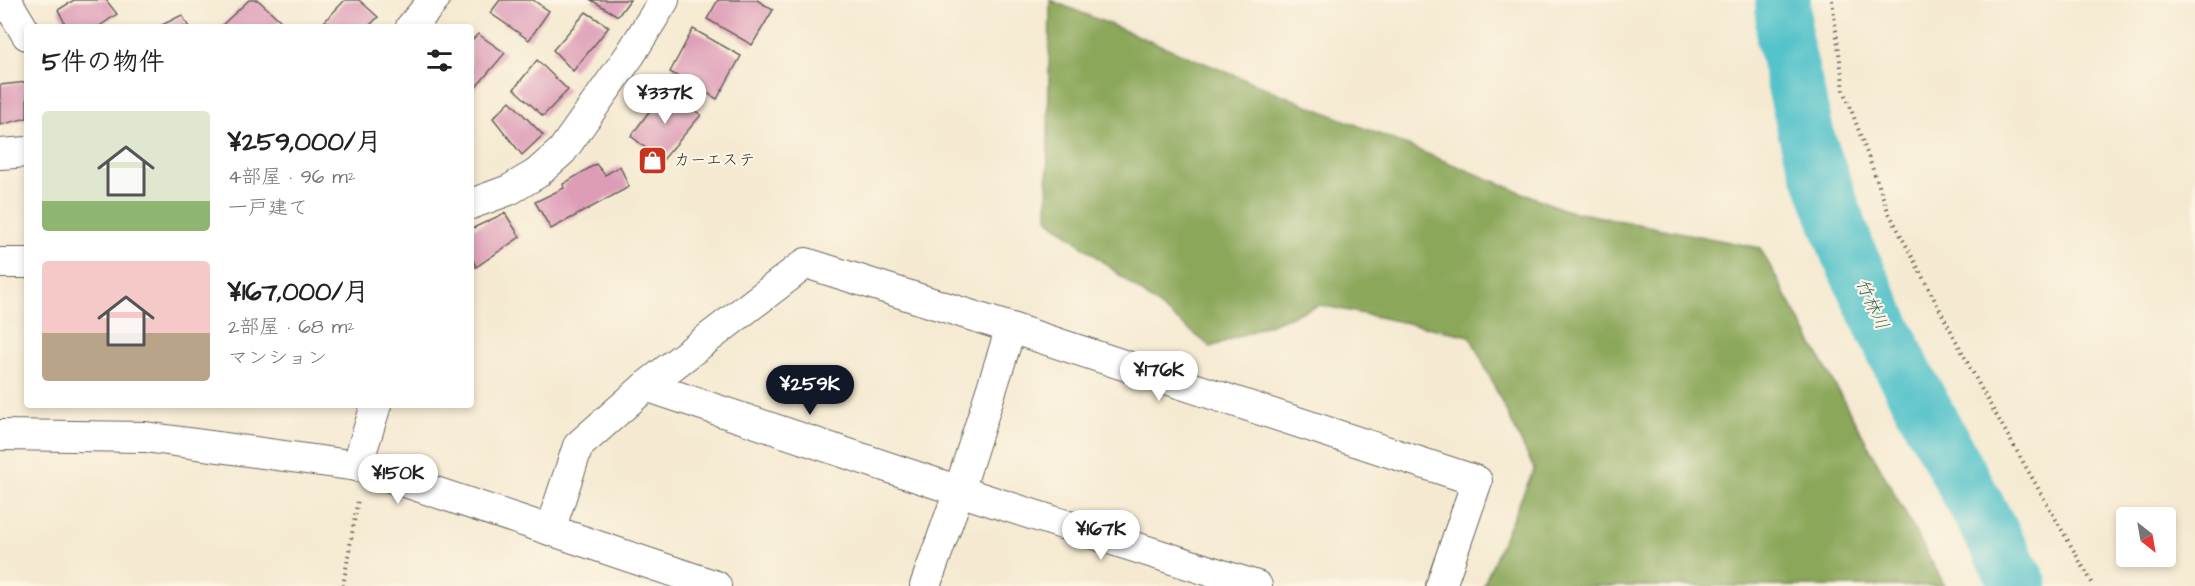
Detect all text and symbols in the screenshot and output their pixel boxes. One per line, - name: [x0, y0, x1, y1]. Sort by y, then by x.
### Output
- text: 5件の物件: [42, 44, 164, 80]
- icon: filters: [423, 44, 456, 77]
- pin: ¥337K: [623, 74, 707, 125]
- text: ¥337K: [637, 79, 693, 107]
- text: ¥259,000/月: [228, 124, 382, 160]
- icon: home: [90, 135, 162, 207]
- shop icon: カーエステ: [637, 144, 669, 176]
- place label: カーエステ: [674, 149, 755, 171]
- text: 4部屋 · 96 m²: [228, 163, 355, 191]
- text: 一戸建て: [228, 194, 308, 222]
- text: ¥167,000/月: [228, 274, 369, 310]
- water label: 竹林川: [1849, 274, 1895, 334]
- icon: home: [90, 285, 162, 357]
- text: 2部屋 · 68 m²: [228, 313, 355, 341]
- text: マンション: [228, 344, 327, 372]
- pin: ¥176K: [1117, 351, 1201, 402]
- text: ¥176K: [1134, 356, 1184, 384]
- pin: ¥259K: [768, 365, 852, 416]
- text: ¥259K: [780, 370, 840, 398]
- pin: ¥150K: [356, 454, 440, 505]
- text: ¥150K: [372, 459, 424, 487]
- north arrow: [2116, 507, 2176, 567]
- map controls: [2116, 507, 2176, 567]
- pin: ¥167K: [1059, 510, 1143, 561]
- text: ¥167K: [1076, 515, 1126, 543]

